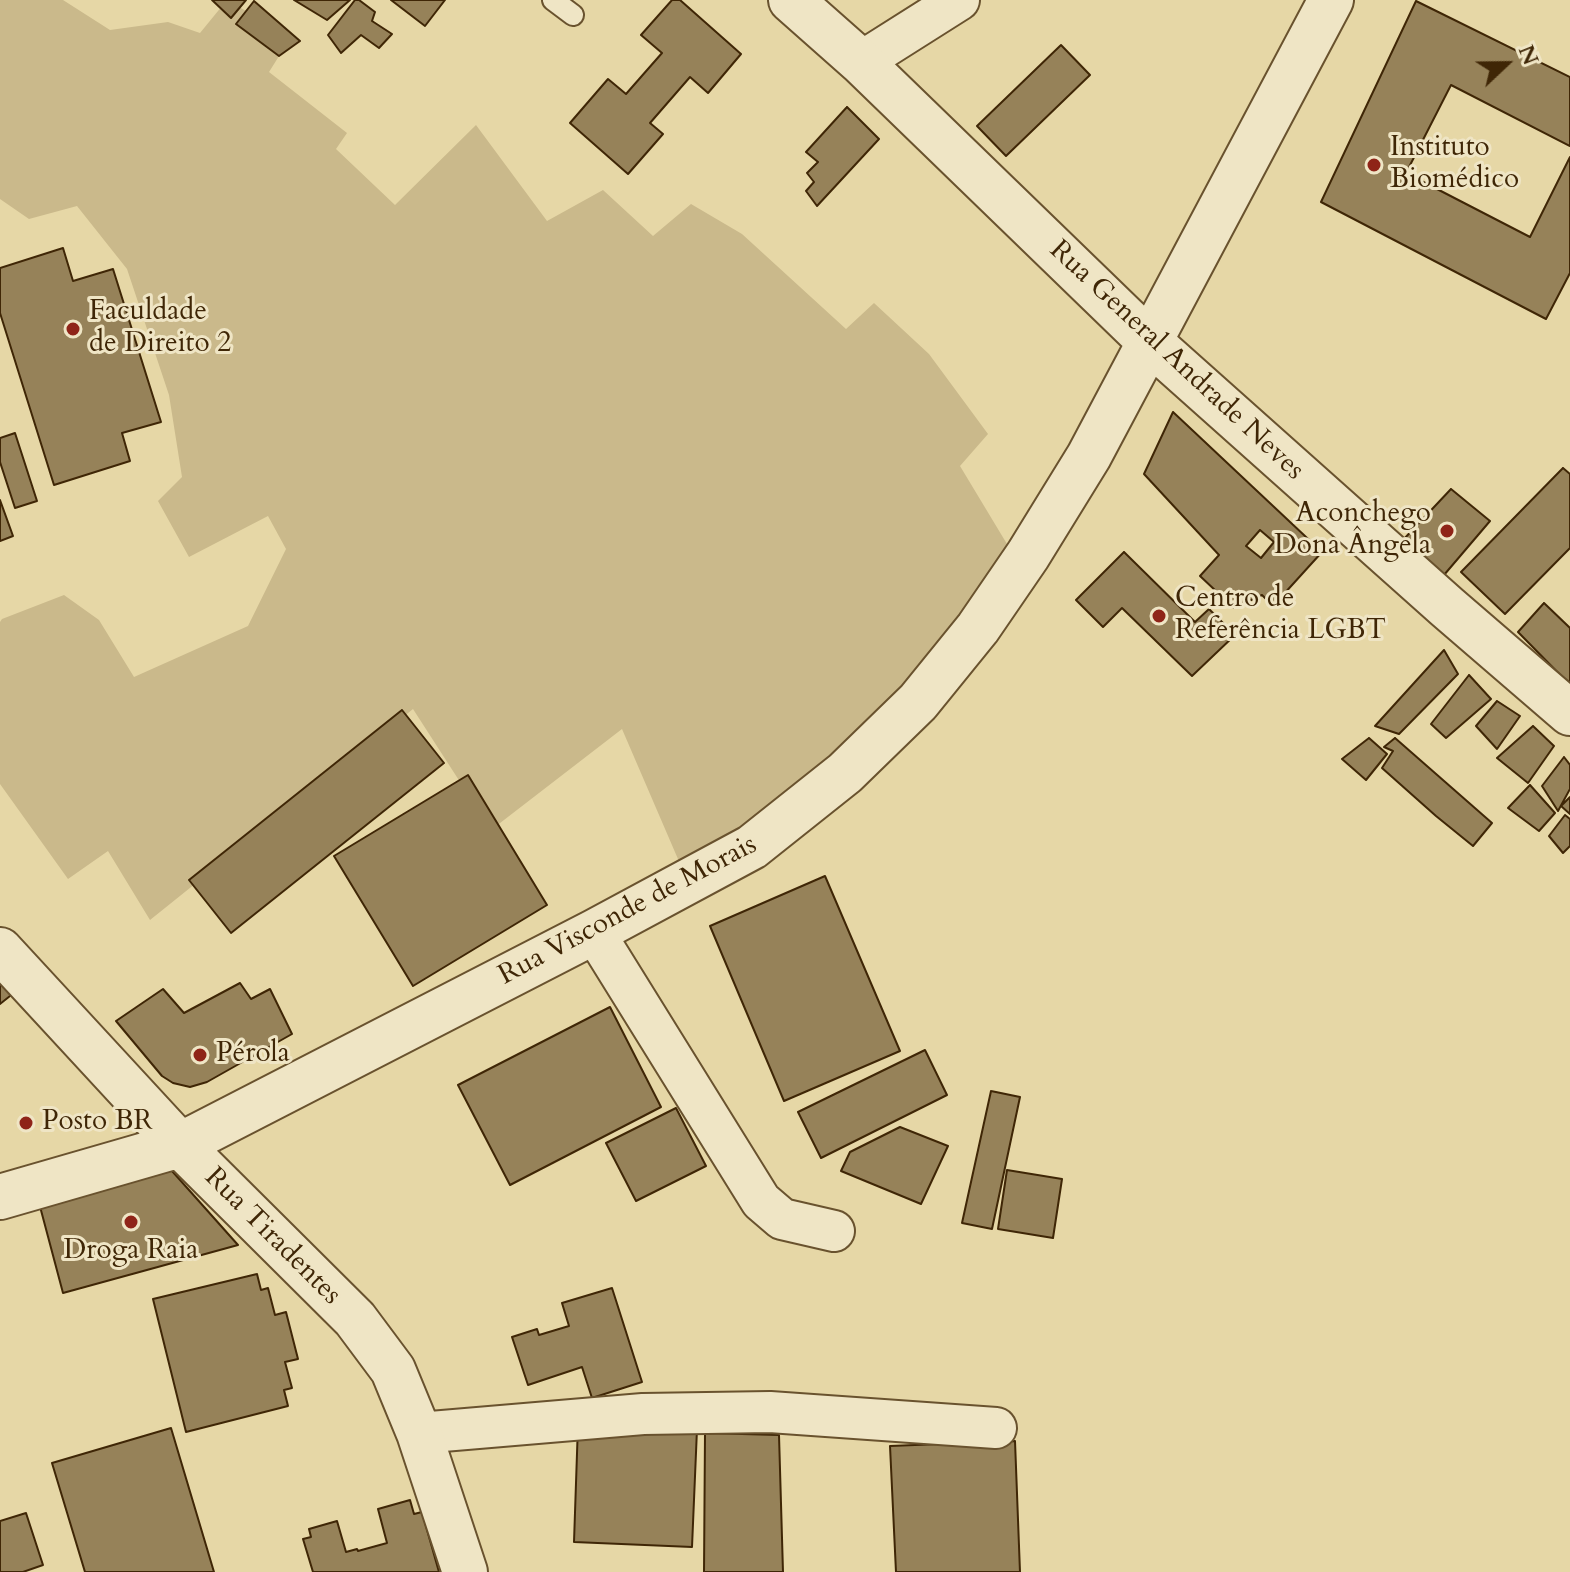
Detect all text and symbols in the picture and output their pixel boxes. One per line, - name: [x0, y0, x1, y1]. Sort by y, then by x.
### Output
- north arrow: [1466, 24, 1546, 104]
- text: N: [1511, 41, 1546, 69]
- place label: Instituto Biomédico: [1390, 132, 1519, 198]
- marker: Instituto Biomédico: [1365, 156, 1383, 174]
- street label: Rua General Andrade Neves: [1042, 234, 1310, 488]
- place label: Faculdade de Direito 2: [89, 296, 231, 362]
- marker: Faculdade de Direito 2: [64, 320, 82, 338]
- place label: Aconchego Dona Ângela: [1274, 498, 1431, 564]
- marker: Aconchego Dona Ângela: [1438, 522, 1456, 540]
- place label: Centro de Referência LGBT: [1175, 583, 1386, 649]
- marker: Centro de Referência LGBT: [1150, 607, 1168, 625]
- street label: Rua Visconde de Morais: [493, 829, 763, 993]
- place label: Pérola: [216, 1038, 290, 1072]
- marker: Pérola: [191, 1046, 209, 1064]
- place label: Posto BR: [42, 1106, 153, 1140]
- marker: Posto BR: [17, 1114, 35, 1132]
- street label: Rua Tiradentes: [197, 1162, 347, 1312]
- marker: Droga Raia: [122, 1213, 140, 1231]
- place label: Droga Raia: [64, 1235, 198, 1269]

